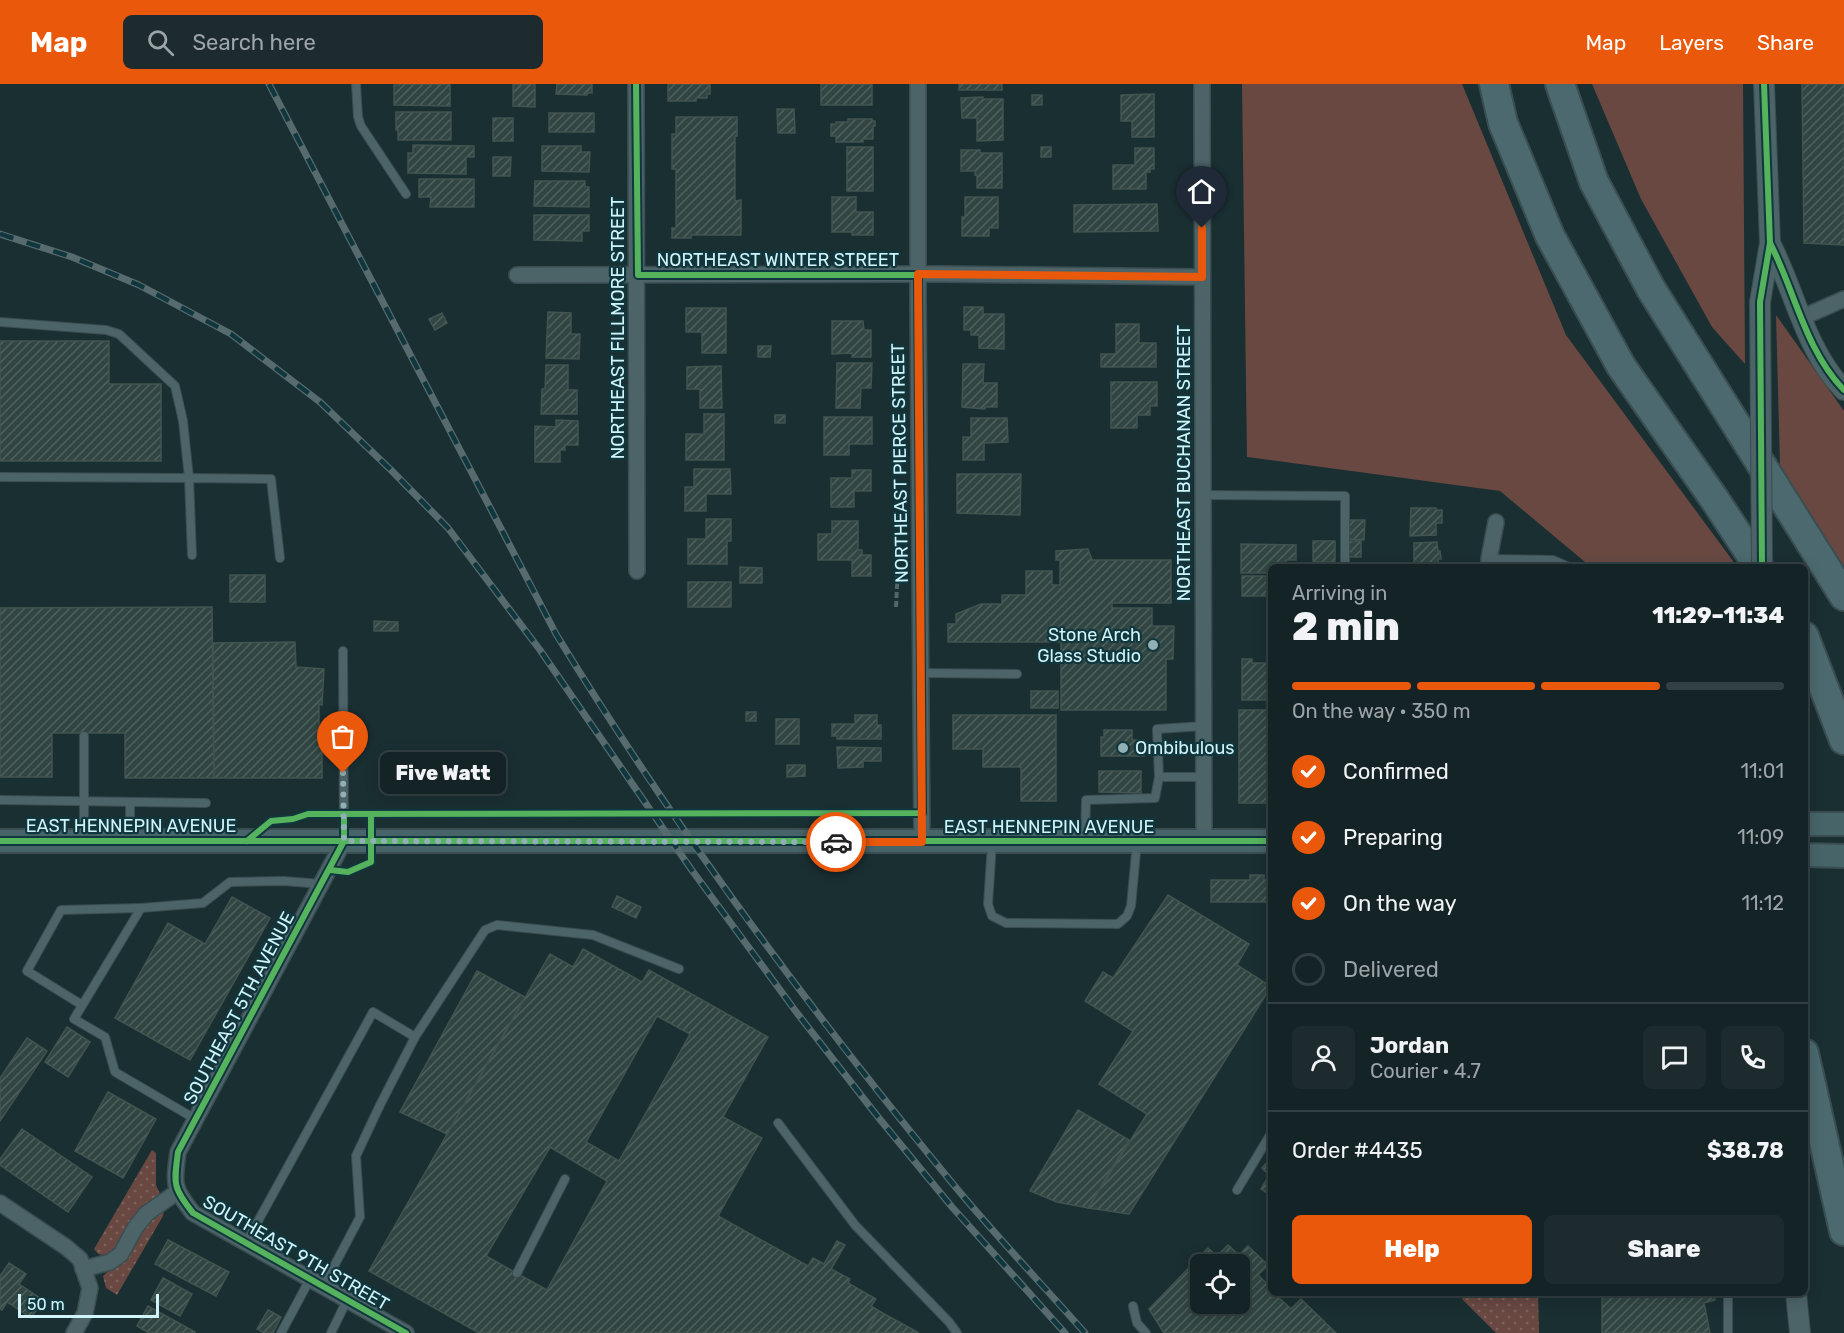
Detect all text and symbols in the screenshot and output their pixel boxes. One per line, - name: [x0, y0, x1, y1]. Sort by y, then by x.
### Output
- search box: [123, 15, 543, 69]
- text: Map: [30, 26, 87, 59]
- icon: search: [144, 26, 177, 59]
- text: Search here: [192, 29, 316, 56]
- text: Map: [1585, 30, 1626, 55]
- text: Layers: [1659, 30, 1724, 55]
- text: Share: [1757, 30, 1814, 55]
- pin: [1176, 166, 1227, 228]
- icon: home: [1185, 175, 1218, 208]
- street label: NORTHEAST FILLMORE STREET: [607, 197, 629, 459]
- street label: NORTHEAST WINTER STREET: [657, 249, 899, 271]
- street label: NORTHEAST BUCHANAN STREET: [1173, 325, 1195, 601]
- street label: NORTHEAST PIERCE STREET: [887, 343, 913, 583]
- text: Arriving in: [1292, 581, 1387, 605]
- text: 11:29–11:34: [1652, 602, 1784, 629]
- text: 2 min: [1292, 604, 1400, 650]
- place label: Stone Arch Glass Studio: [1037, 624, 1141, 667]
- marker: Stone Arch Glass Studio: [1146, 638, 1160, 652]
- text: On the way · 350 m: [1292, 699, 1471, 723]
- pin: [317, 711, 368, 773]
- icon: bag: [326, 720, 359, 753]
- place label: Ombibulous: [1135, 737, 1235, 759]
- marker: Ombibulous: [1116, 741, 1130, 755]
- callout: Five Watt: [379, 752, 505, 794]
- icon: check: [1292, 755, 1325, 788]
- text: Confirmed: [1343, 758, 1449, 785]
- text: 11:01: [1741, 759, 1784, 783]
- text: Five Watt: [395, 761, 491, 785]
- courier: [806, 812, 866, 872]
- street label: EAST HENNEPIN AVENUE: [26, 815, 236, 837]
- street label: EAST HENNEPIN AVENUE: [944, 816, 1154, 838]
- icon: check: [1292, 821, 1325, 854]
- text: Preparing: [1343, 824, 1443, 851]
- text: 11:09: [1737, 825, 1784, 849]
- icon: car: [820, 826, 853, 859]
- icon: check: [1292, 887, 1325, 920]
- text: On the way: [1343, 890, 1457, 917]
- text: 11:12: [1741, 891, 1784, 915]
- street label: SOUTHEAST 5TH AVENUE: [179, 908, 299, 1108]
- text: Delivered: [1343, 956, 1439, 983]
- button: person: [1292, 1026, 1355, 1089]
- button: chat: [1643, 1026, 1706, 1089]
- button: phone: [1721, 1026, 1784, 1089]
- text: Jordan: [1370, 1032, 1449, 1059]
- text: Courier · 4.7: [1370, 1059, 1481, 1083]
- text: Order #4435: [1292, 1137, 1423, 1164]
- text: $38.78: [1707, 1137, 1784, 1164]
- street label: SOUTHEAST 9TH STREET: [199, 1191, 393, 1315]
- button: Help: [1292, 1215, 1532, 1284]
- button: Share: [1544, 1215, 1784, 1284]
- map controls: [1190, 1254, 1250, 1314]
- button: locate: [1190, 1254, 1250, 1314]
- scale bar: [18, 1291, 159, 1318]
- text: 50 m: [27, 1295, 65, 1314]

